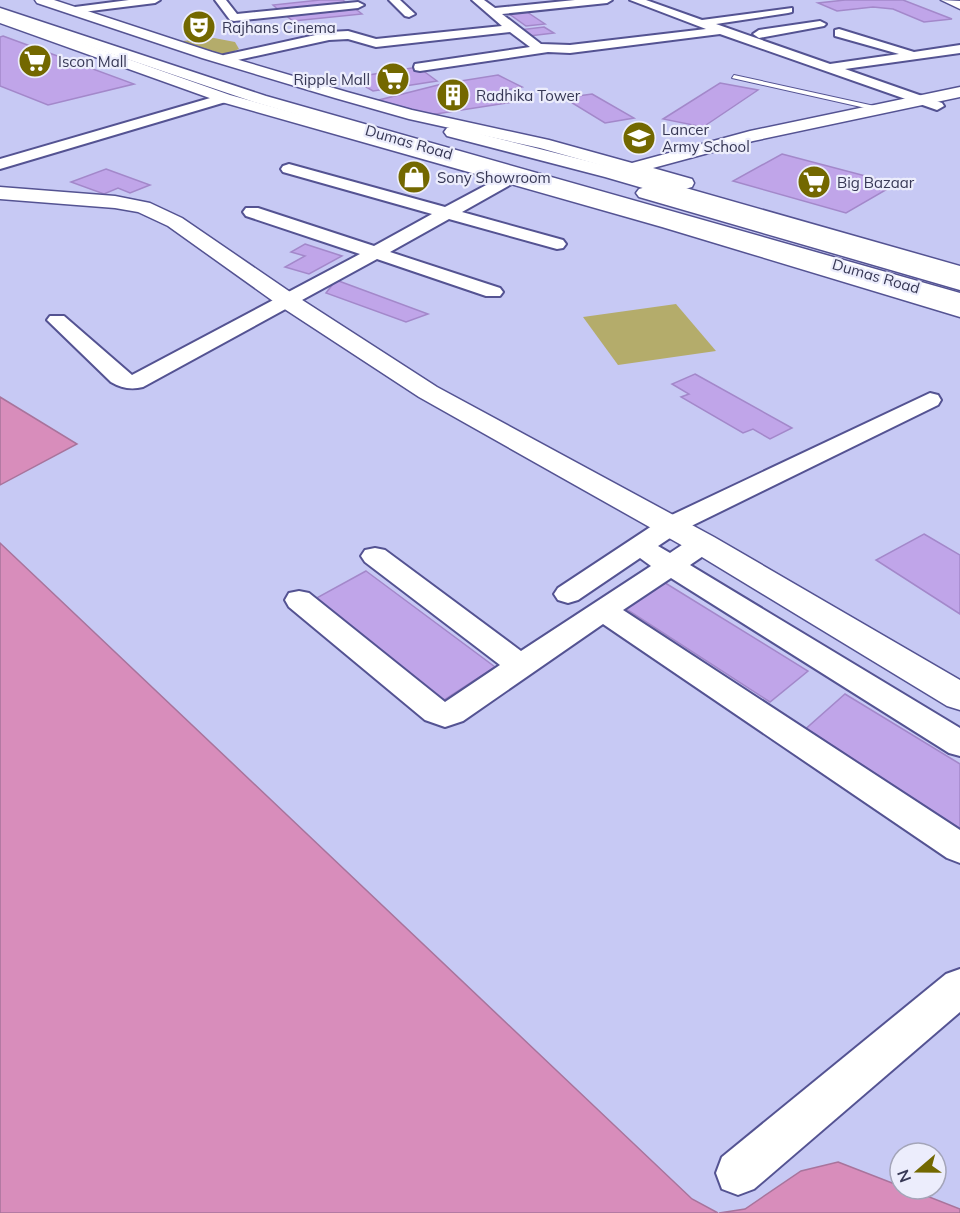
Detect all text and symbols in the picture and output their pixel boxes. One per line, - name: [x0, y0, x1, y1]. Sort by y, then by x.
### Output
- theatre icon: Rajhans Cinema: [181, 9, 217, 45]
- place label: Rajhans Cinema: [222, 18, 336, 37]
- supermarket icon: Iscon Mall: [17, 43, 53, 79]
- place label: Iscon Mall: [58, 52, 127, 71]
- supermarket icon: Ripple Mall: [375, 61, 411, 97]
- place label: Ripple Mall: [293, 70, 370, 89]
- building icon: Radhika Tower: [435, 77, 471, 113]
- place label: Radhika Tower: [476, 86, 581, 105]
- street label: Dumas Road: [363, 120, 455, 164]
- school or university icon: Lancer Army School: [621, 120, 657, 156]
- place label: Lancer Army School: [662, 120, 750, 156]
- shop icon: Sony Showroom: [396, 159, 432, 195]
- supermarket icon: Big Bazaar: [796, 164, 832, 200]
- place label: Sony Showroom: [437, 168, 551, 187]
- place label: Big Bazaar: [837, 173, 915, 192]
- street label: Dumas Road: [830, 254, 922, 298]
- north arrow: [888, 1141, 948, 1201]
- text: N: [892, 1167, 915, 1185]

